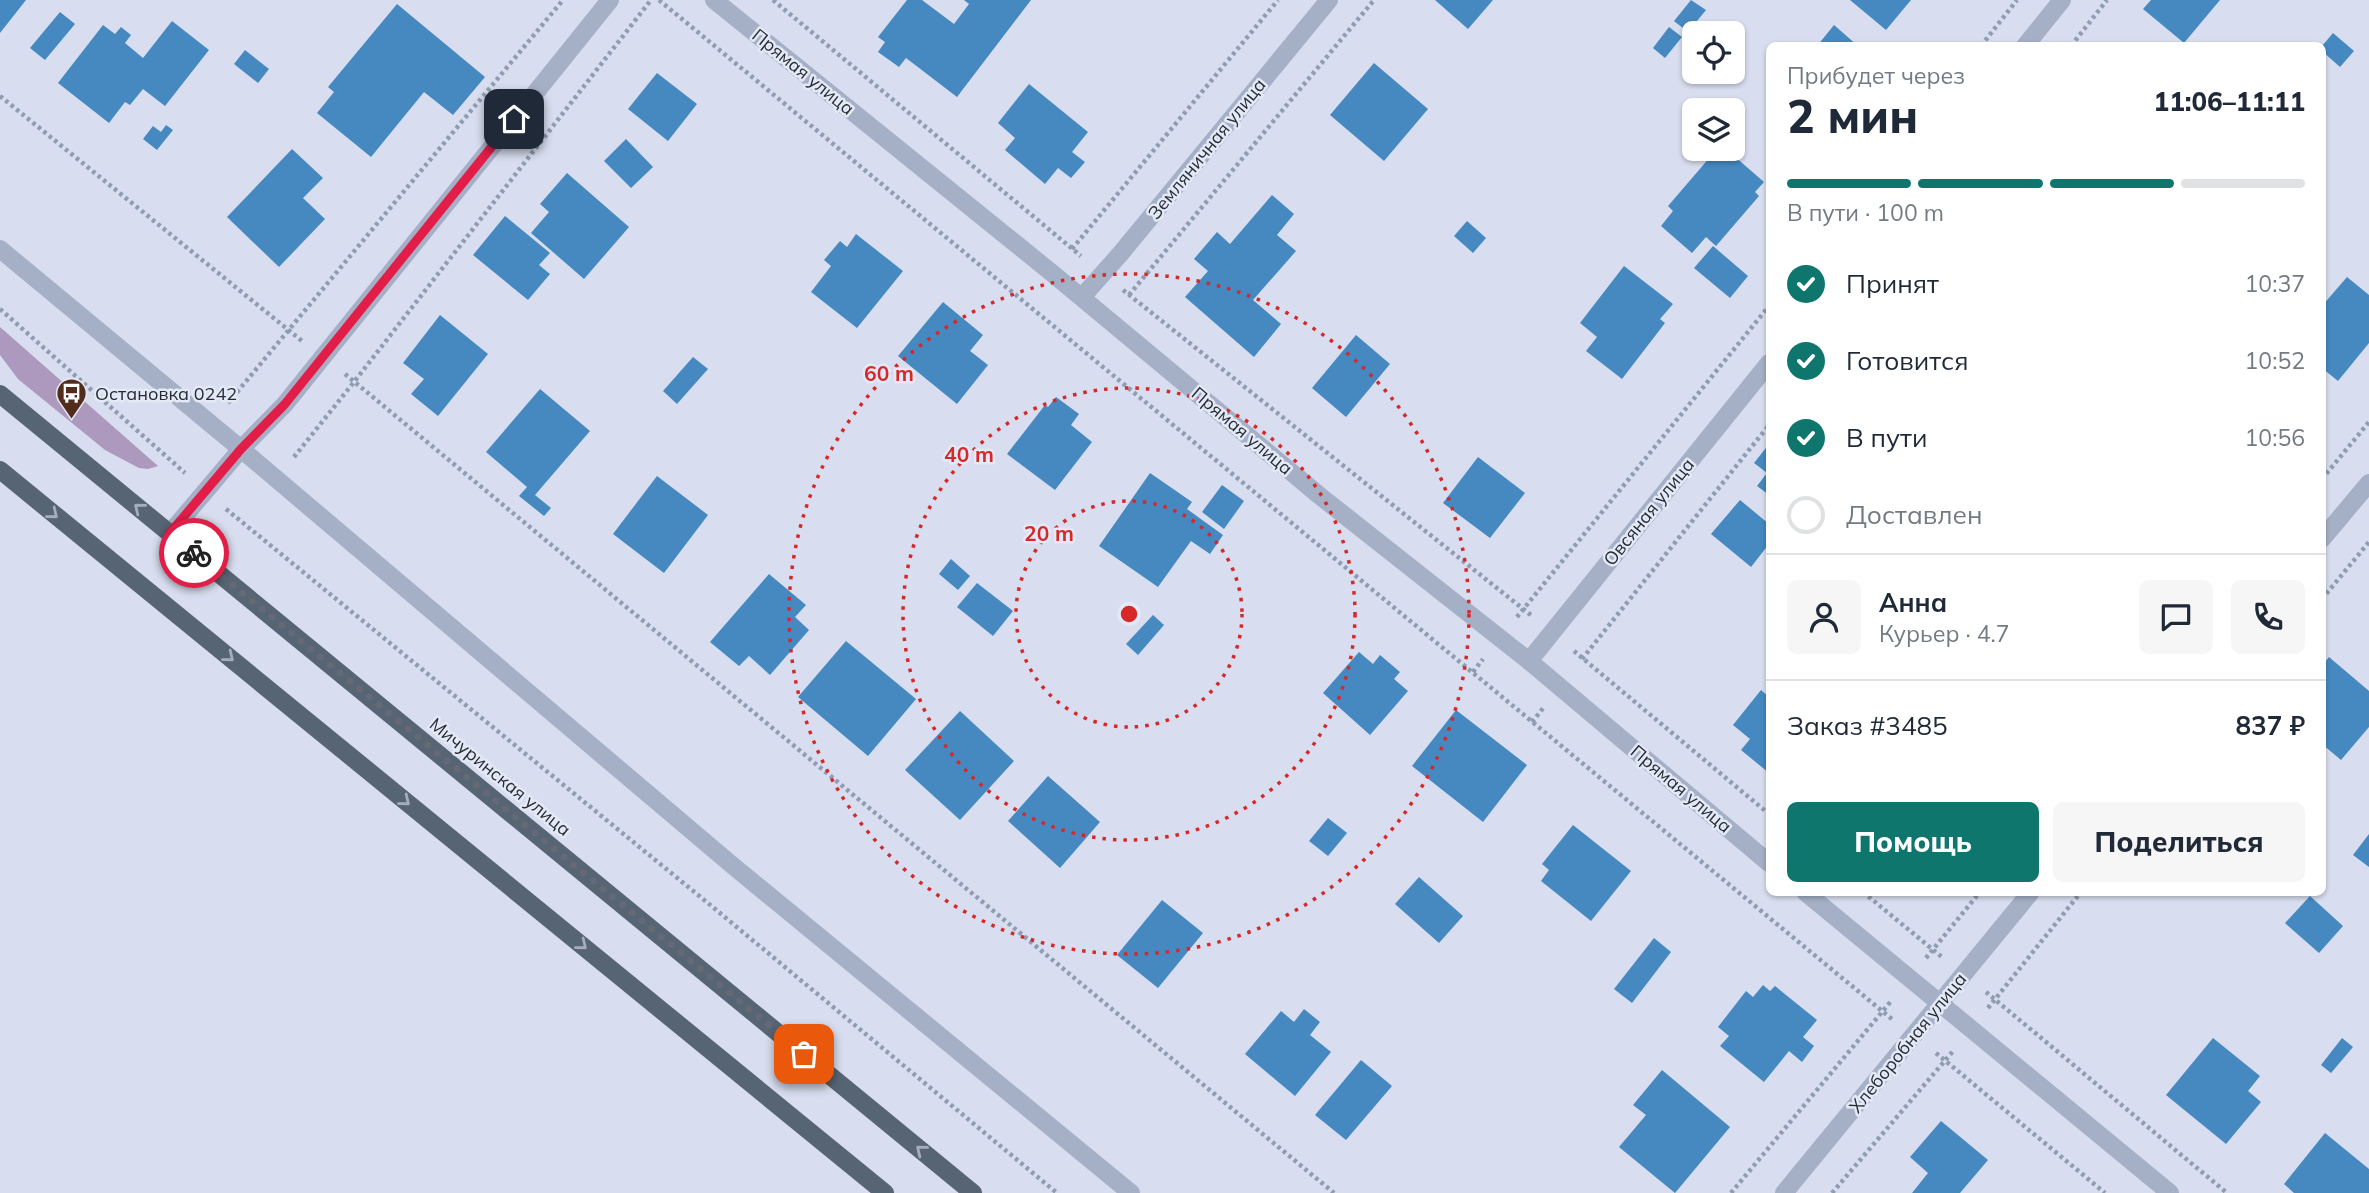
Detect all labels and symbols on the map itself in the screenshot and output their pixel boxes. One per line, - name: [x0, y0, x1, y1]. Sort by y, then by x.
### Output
- street label: Прямая улица: [748, 23, 859, 120]
- street label: Земляничная улица: [1143, 74, 1271, 224]
- pin: [484, 89, 544, 149]
- text: 60 m: [864, 360, 914, 386]
- bus stop icon: Остановка 0242: [55, 377, 89, 421]
- place label: Остановка 0242: [95, 382, 237, 405]
- street label: Прямая улица: [1187, 382, 1298, 480]
- text: 40 m: [944, 441, 994, 467]
- street label: Овсяная улица: [1598, 453, 1699, 570]
- one-way arrow: [135, 503, 147, 516]
- one-way arrow: [45, 505, 57, 518]
- courier: [159, 518, 229, 588]
- text: 20 m: [1024, 520, 1074, 546]
- centre of rings: [1117, 602, 1141, 626]
- one-way arrow: [222, 649, 234, 662]
- street label: Мичуринская улица: [425, 713, 576, 841]
- street label: Прямая улица: [1626, 740, 1737, 838]
- one-way arrow: [398, 793, 410, 806]
- one-way arrow: [573, 937, 586, 949]
- street label: Хлеборобная улица: [1844, 968, 1971, 1117]
- pin: [774, 1024, 834, 1084]
- one-way arrow: [916, 1145, 928, 1158]

